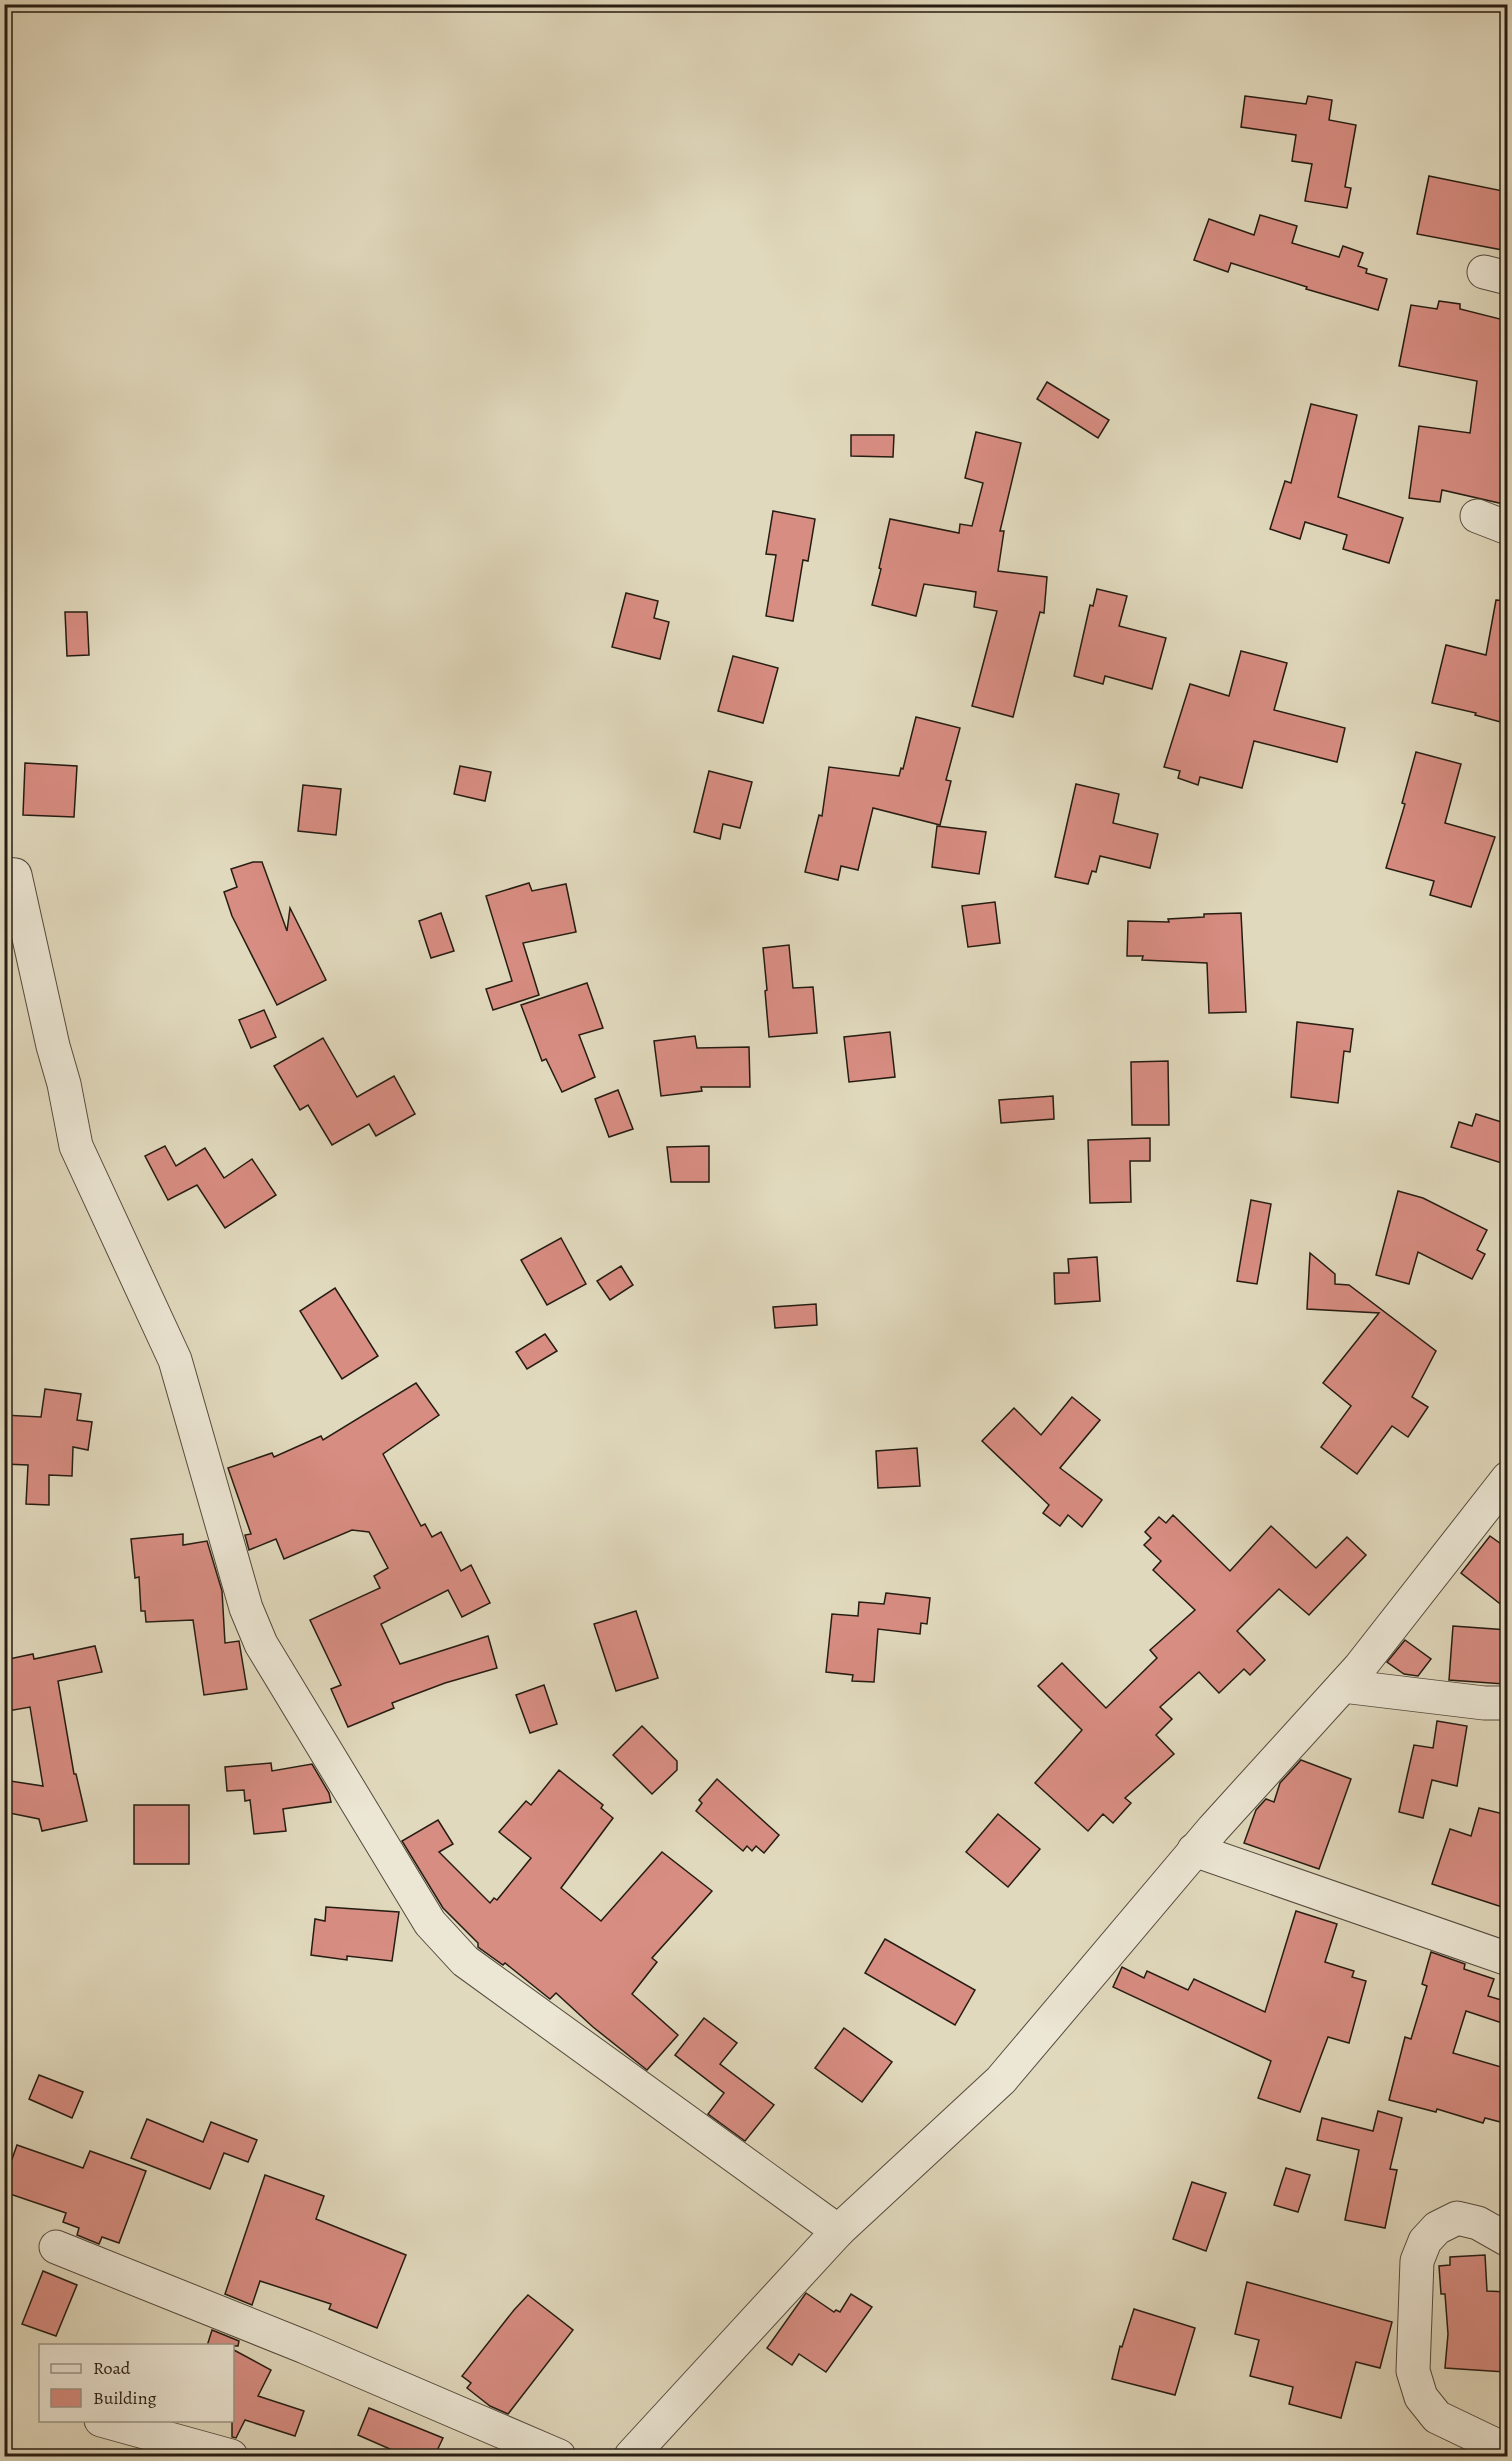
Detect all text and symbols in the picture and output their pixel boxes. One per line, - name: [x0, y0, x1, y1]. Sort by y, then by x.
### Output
- legend: [39, 2344, 234, 2422]
- text: Road: [93, 2356, 131, 2380]
- text: Building: [93, 2386, 157, 2410]

